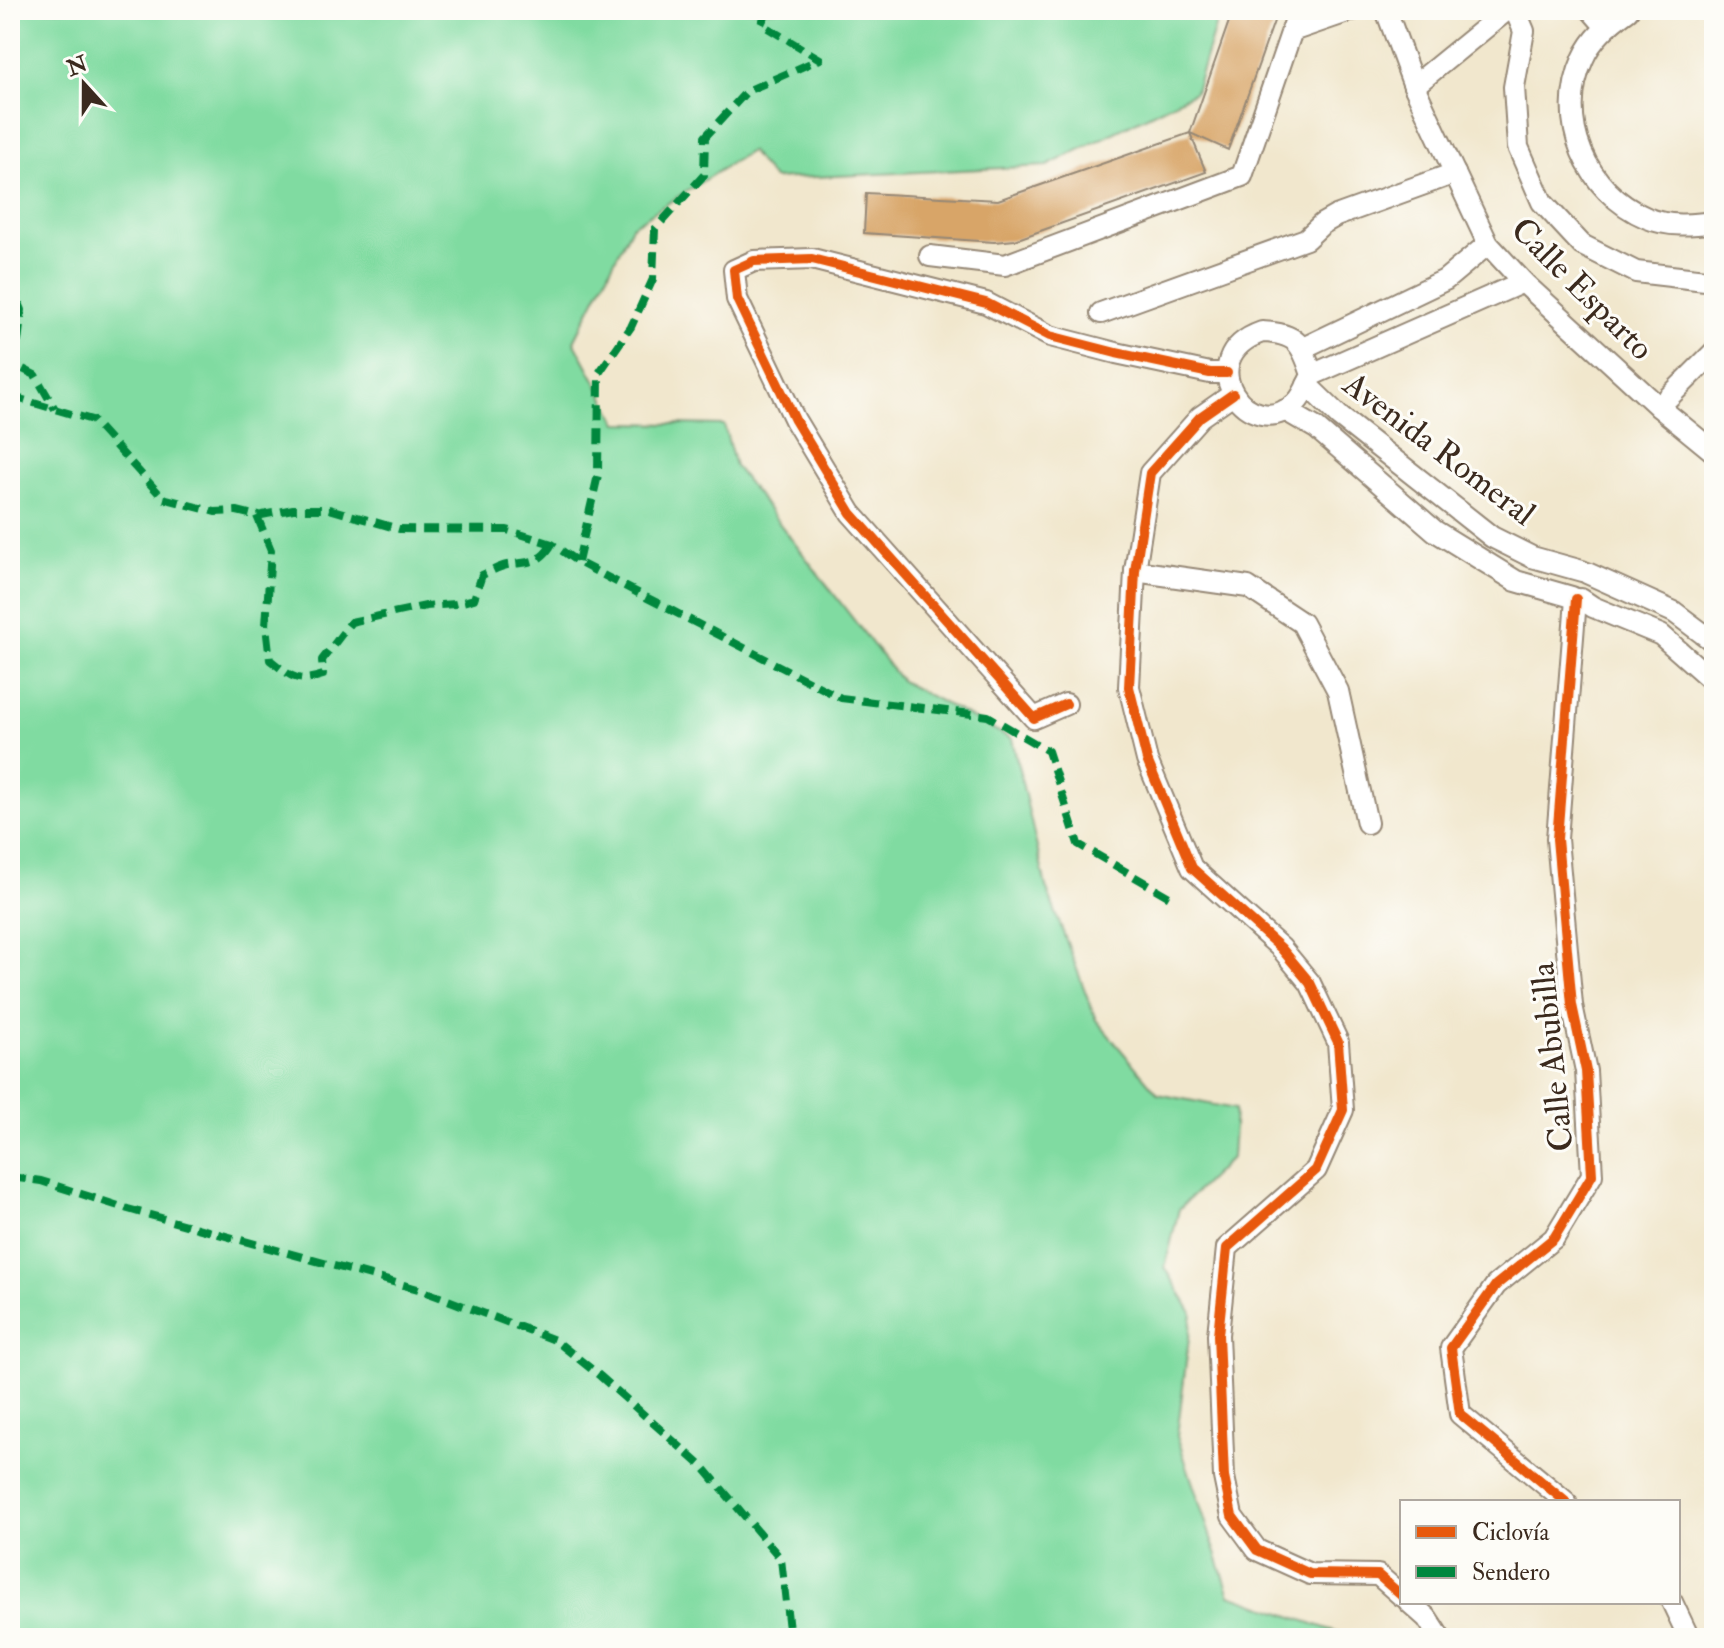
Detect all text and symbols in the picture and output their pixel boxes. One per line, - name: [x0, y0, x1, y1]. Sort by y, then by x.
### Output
- north arrow: [44, 44, 124, 124]
- text: N: [62, 50, 92, 83]
- street label: Calle Esparto: [1501, 209, 1662, 370]
- street label: Avenida Romeral: [1334, 362, 1544, 536]
- street label: Calle Abubilla: [1521, 959, 1584, 1154]
- legend: [1400, 1500, 1680, 1604]
- text: Ciclovía: [1472, 1517, 1550, 1548]
- text: Sendero: [1472, 1557, 1550, 1588]

